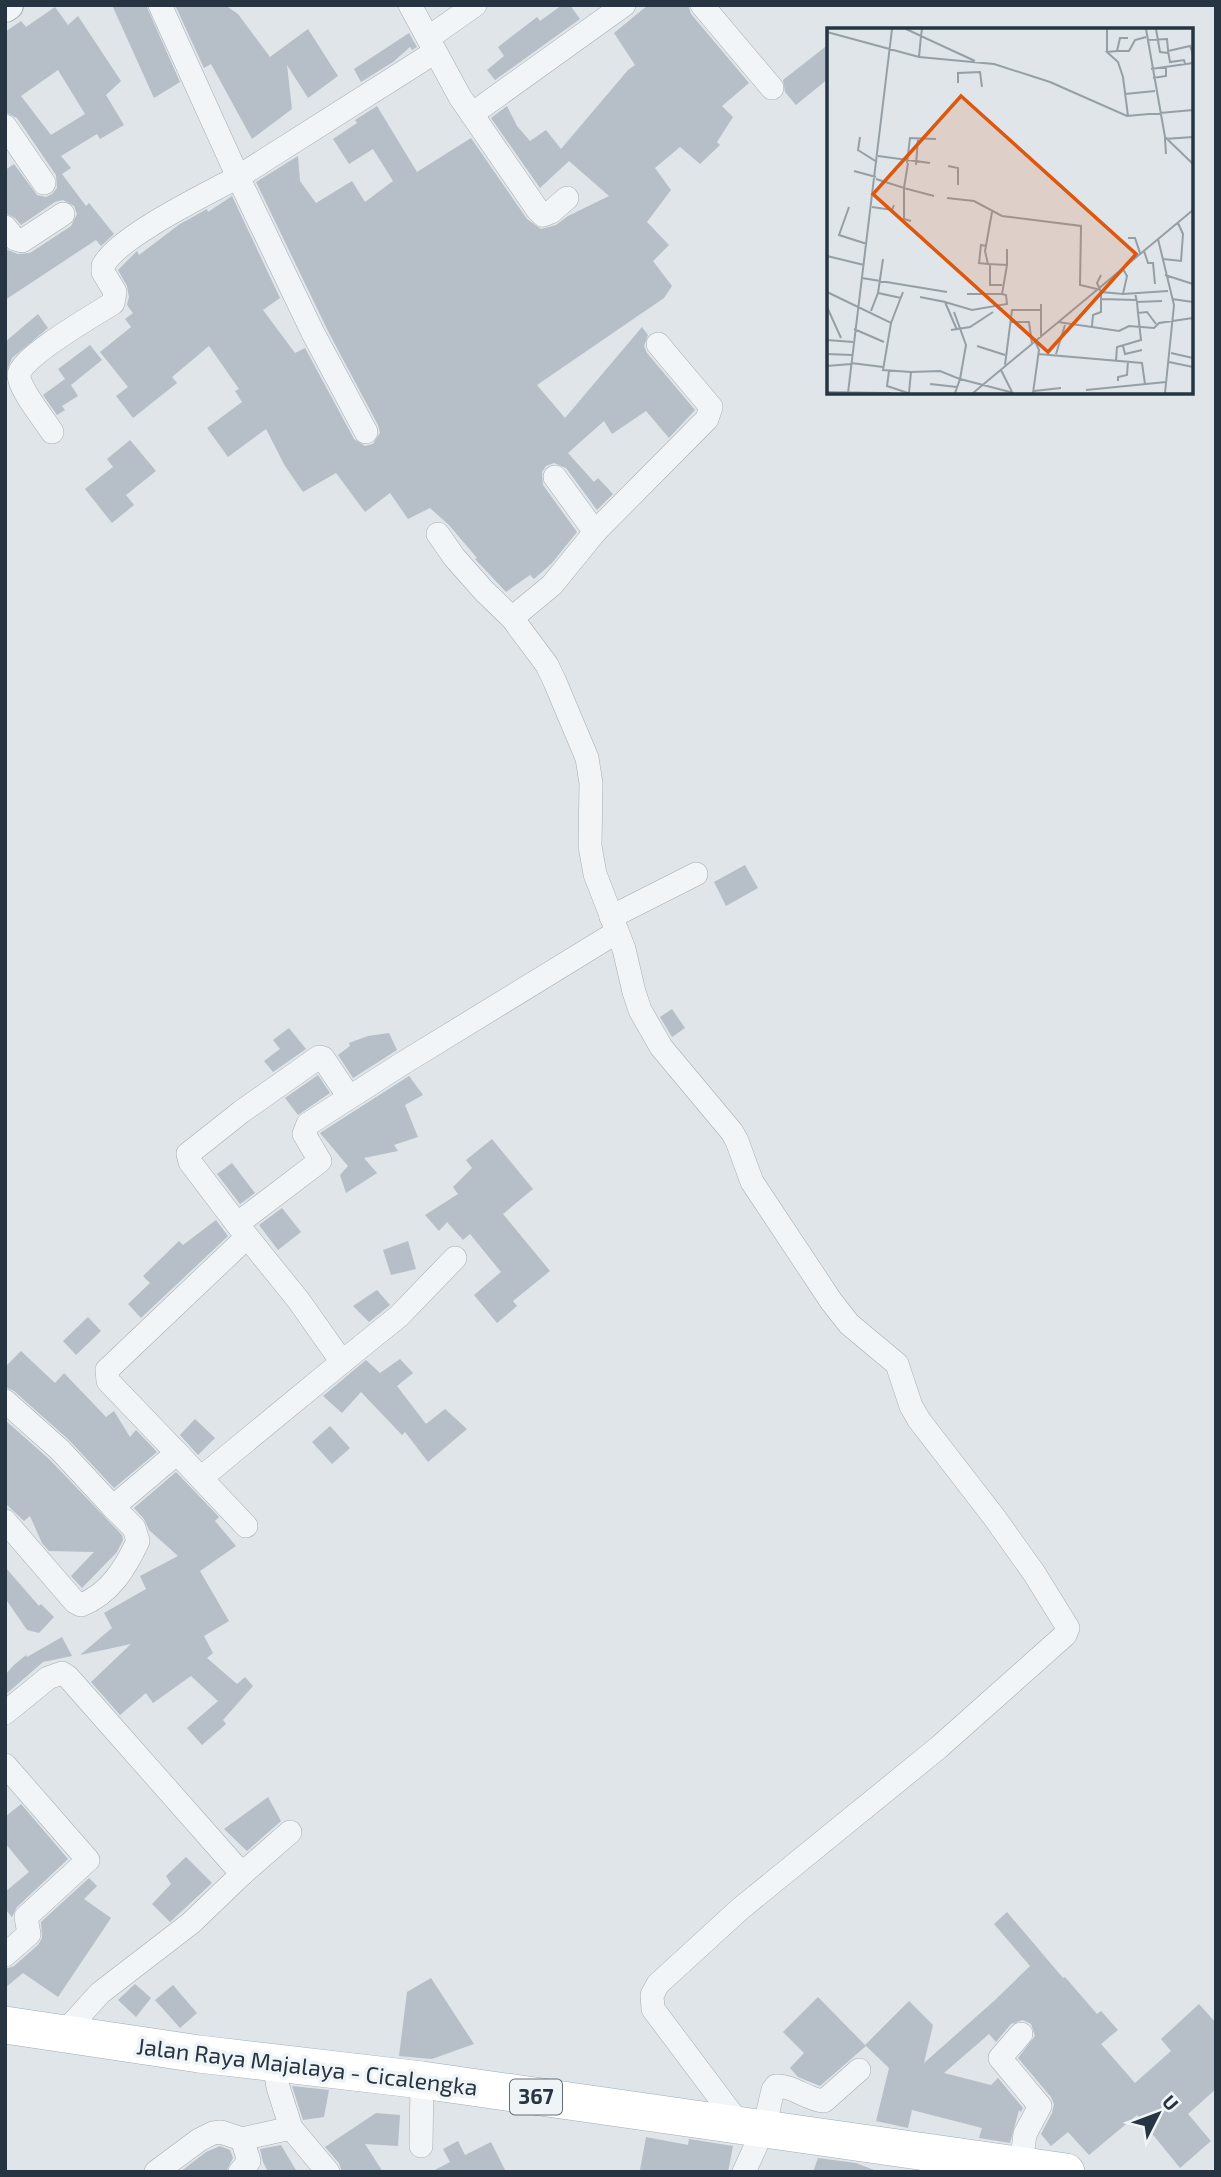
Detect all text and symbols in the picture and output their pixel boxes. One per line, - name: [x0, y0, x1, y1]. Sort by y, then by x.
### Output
- inset map: [827, 28, 1193, 394]
- street label: Jalan Raya Majalaya - Cicalengka: [135, 2031, 479, 2101]
- north arrow: [1123, 2079, 1193, 2149]
- road number: 367: [510, 2080, 562, 2114]
- text: U: [1158, 2090, 1184, 2115]

